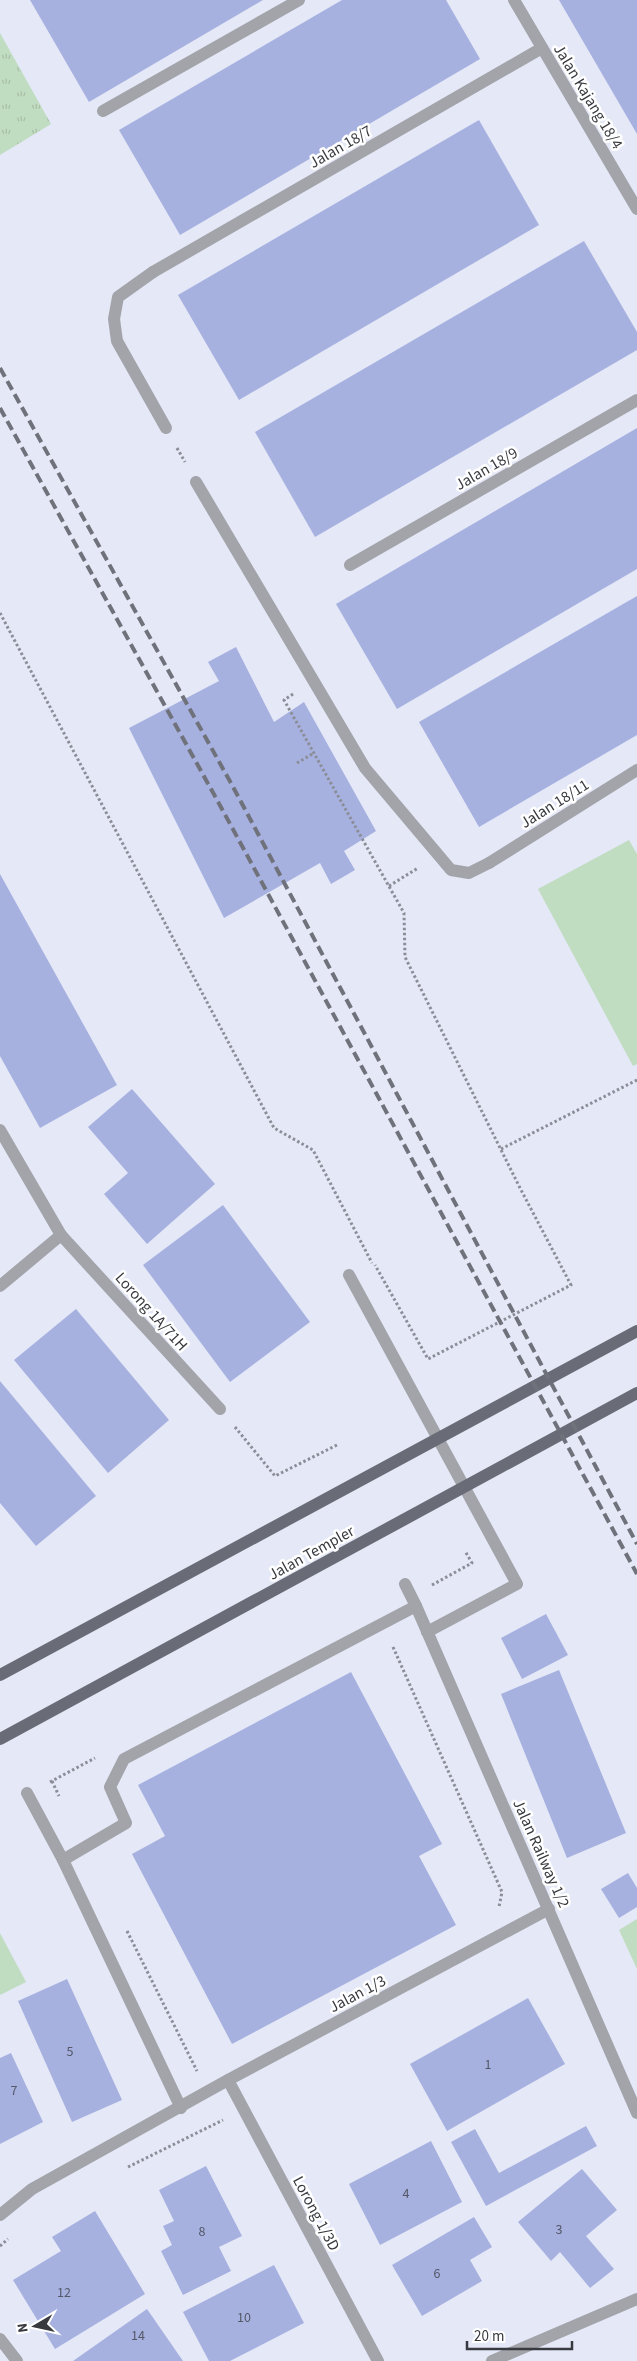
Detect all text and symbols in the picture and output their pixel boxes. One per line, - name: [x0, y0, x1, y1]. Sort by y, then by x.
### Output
- street label: Jalan Kajang 18/4: [548, 40, 628, 153]
- street label: Jalan 18/7: [305, 120, 376, 174]
- street label: Jalan 18/9: [451, 442, 522, 496]
- street label: Jalan 18/11: [516, 774, 593, 834]
- street label: Lorong 1A/71H: [110, 1268, 193, 1356]
- street label: Jalan Templer: [265, 1520, 359, 1586]
- street label: Jalan Railway 1/2: [507, 1796, 575, 1911]
- street label: Jalan 1/3: [325, 1970, 390, 2018]
- house number: 5: [67, 2042, 74, 2062]
- house number: 1: [485, 2055, 492, 2075]
- house number: 7: [11, 2081, 18, 2101]
- street label: Lorong 1/3D: [287, 2172, 345, 2255]
- house number: 4: [403, 2184, 410, 2204]
- house number: 3: [556, 2220, 563, 2240]
- house number: 8: [199, 2222, 206, 2242]
- house number: 6: [434, 2264, 441, 2284]
- house number: 12: [57, 2283, 71, 2303]
- north arrow: [10, 2301, 60, 2351]
- house number: 10: [237, 2308, 251, 2328]
- scale bar: [467, 2318, 572, 2350]
- text: N: [13, 2322, 34, 2334]
- house number: 14: [131, 2326, 145, 2346]
- text: 20 m: [474, 2326, 504, 2347]

